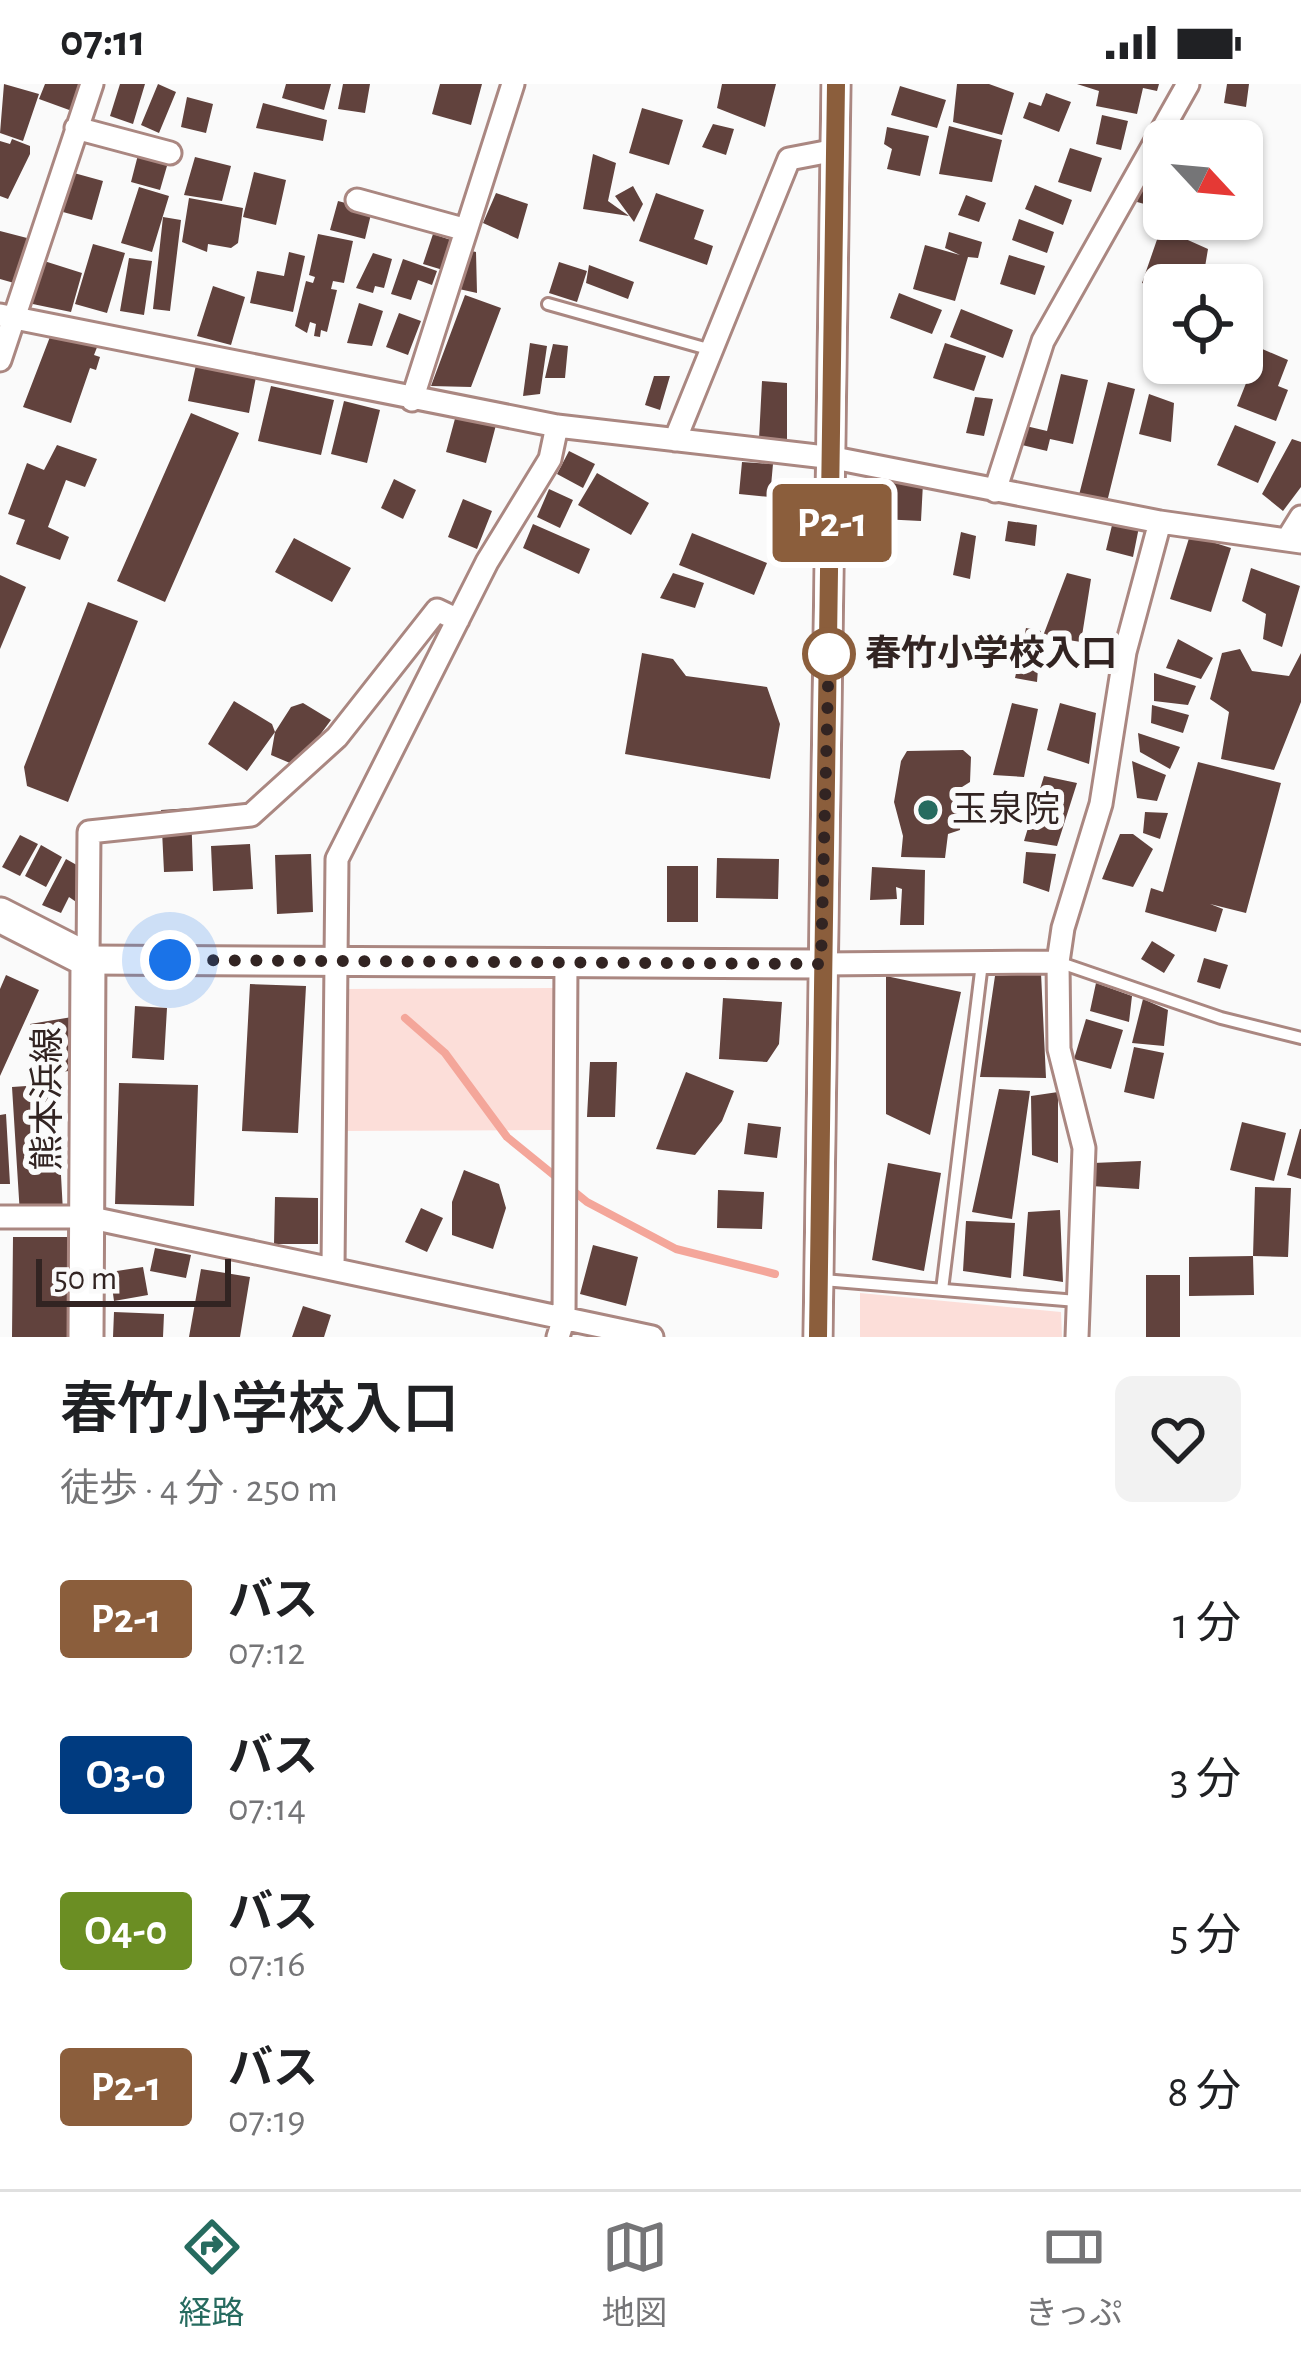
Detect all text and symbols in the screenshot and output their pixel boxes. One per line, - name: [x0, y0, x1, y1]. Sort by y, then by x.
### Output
- text: 07:11: [60, 19, 146, 64]
- north arrow: [1143, 120, 1263, 240]
- map controls: [1143, 120, 1263, 384]
- button: locate: [1143, 264, 1263, 384]
- line badge: P2-1: [748, 484, 916, 562]
- text: P2-1: [797, 502, 867, 544]
- marker: 春竹小学校入口: [804, 629, 854, 679]
- place label: 春竹小学校入口: [865, 634, 1117, 672]
- place label: 玉泉院: [952, 790, 1060, 828]
- marker: 玉泉院: [915, 797, 941, 823]
- your location: [140, 930, 200, 990]
- street label: 熊本浜線: [28, 1027, 66, 1171]
- scale bar: [36, 1253, 231, 1306]
- text: 50 m: [54, 1263, 117, 1296]
- button: heart: [1115, 1376, 1241, 1502]
- text: 春竹小学校入口: [60, 1382, 459, 1439]
- text: 徒歩 · 4 分 · 250 m: [60, 1470, 338, 1509]
- text: バス: [228, 1579, 318, 1624]
- text: P2-1: [91, 1598, 161, 1640]
- text: 1 分: [1173, 1602, 1241, 1647]
- text: 07:12: [228, 1633, 305, 1672]
- text: バス: [228, 1735, 318, 1780]
- text: O3-0: [86, 1754, 166, 1796]
- text: 3 分: [1170, 1758, 1241, 1803]
- text: 07:14: [228, 1789, 306, 1828]
- text: バス: [228, 1891, 318, 1936]
- text: O4-0: [85, 1910, 167, 1952]
- text: 5 分: [1170, 1914, 1241, 1959]
- text: 07:16: [228, 1945, 306, 1984]
- text: バス: [228, 2047, 318, 2092]
- text: P2-1: [91, 2066, 161, 2108]
- text: 8 分: [1167, 2070, 1241, 2115]
- text: 07:19: [228, 2101, 306, 2140]
- tab: 経路: [179, 2214, 245, 2335]
- tab: 地図: [602, 2214, 668, 2335]
- tab: きっぷ: [1025, 2214, 1122, 2335]

